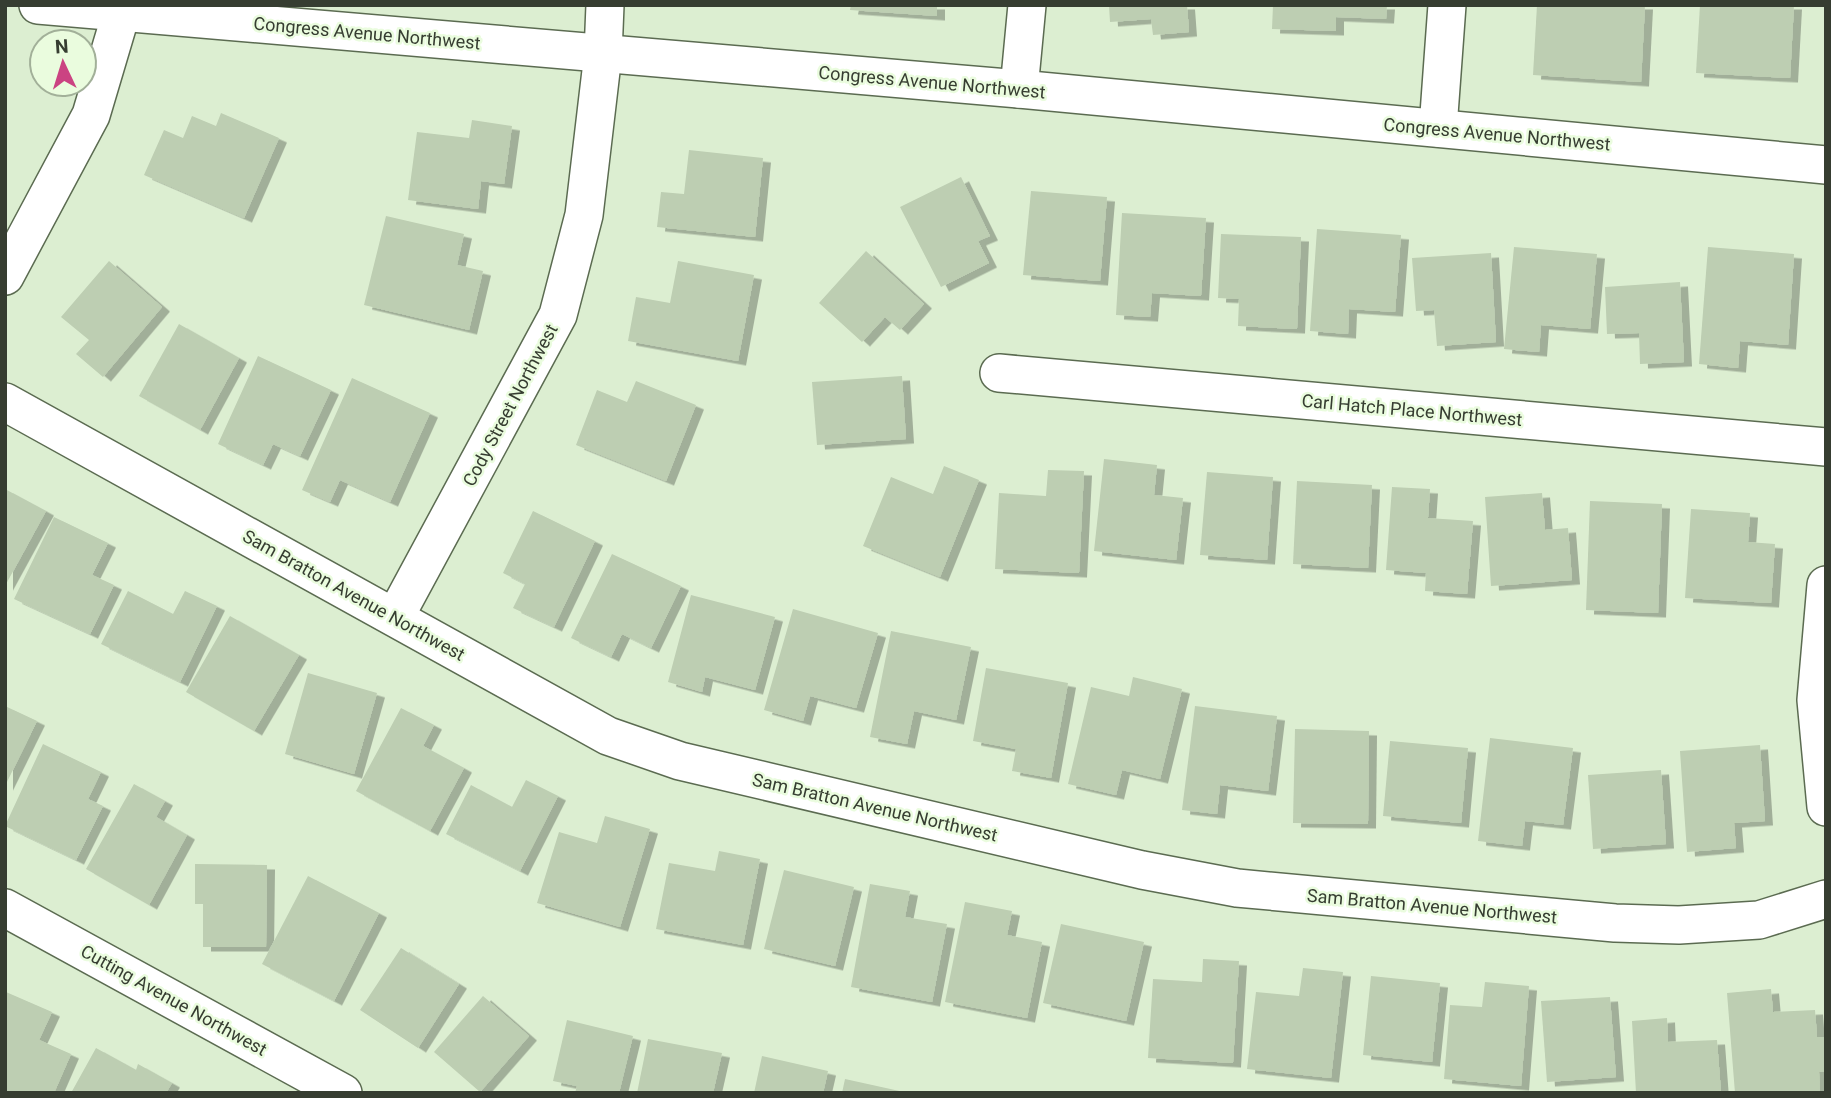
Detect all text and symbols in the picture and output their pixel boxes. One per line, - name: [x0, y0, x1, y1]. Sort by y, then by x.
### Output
- street label: Congress Avenue Northwest: [253, 13, 481, 53]
- north arrow: [28, 28, 98, 98]
- text: N: [54, 35, 69, 58]
- street label: Congress Avenue Northwest: [818, 62, 1046, 102]
- street label: Congress Avenue Northwest: [1383, 114, 1611, 154]
- street label: Cody Street Northwest: [458, 320, 562, 490]
- street label: Carl Hatch Place Northwest: [1301, 390, 1523, 430]
- street label: Sam Bratton Avenue Northwest: [239, 525, 469, 665]
- street label: Sam Bratton Avenue Northwest: [750, 769, 1000, 845]
- street label: Sam Bratton Avenue Northwest: [1306, 885, 1558, 927]
- street label: Cutting Avenue Northwest: [77, 940, 271, 1060]

